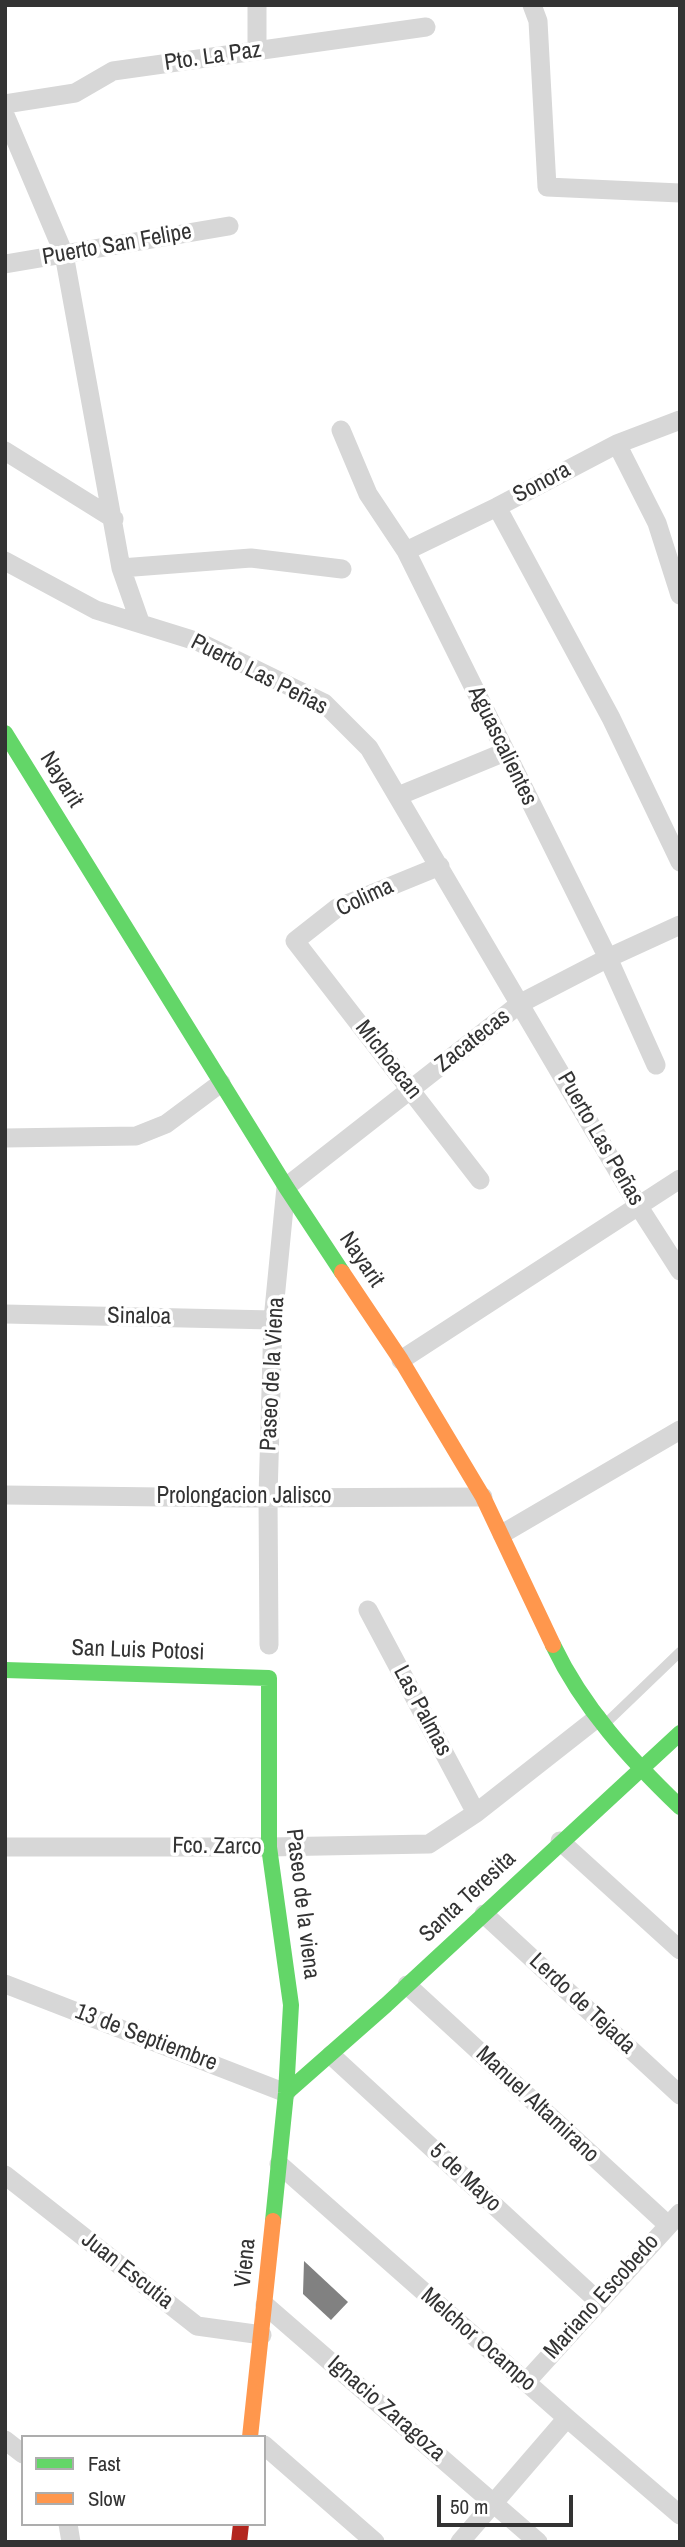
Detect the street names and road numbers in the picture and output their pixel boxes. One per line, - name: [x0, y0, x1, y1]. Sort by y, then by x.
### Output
- street label: Pto. La Paz: [163, 37, 263, 77]
- street label: Puerto San Felipe: [40, 218, 194, 272]
- street label: Sonora: [509, 457, 575, 509]
- street label: Puerto Las Peñas: [186, 629, 332, 721]
- street label: Aguascalientes: [461, 682, 543, 810]
- street label: Nayarit: [33, 747, 89, 813]
- street label: Colima: [332, 873, 398, 923]
- street label: Zacatecas: [430, 1003, 516, 1079]
- street label: Michoacan: [349, 1015, 427, 1105]
- street label: Puerto Las Peñas: [551, 1067, 649, 1211]
- street label: Nayarit: [333, 1227, 389, 1293]
- street label: Paseo de la Viena: [255, 1296, 291, 1452]
- street label: Sinaloa: [107, 1303, 171, 1331]
- street label: Prolongacion Jalisco: [156, 1483, 332, 1511]
- street label: San Luis Potosi: [71, 1635, 205, 1667]
- street label: Las Palmas: [387, 1661, 457, 1761]
- street label: Paseo de la viena: [279, 1827, 325, 1981]
- street label: Fco. Zarco: [172, 1832, 262, 1862]
- street label: Santa Teresita: [414, 1845, 522, 1949]
- street label: Lerdo de Tejada: [523, 1948, 641, 2060]
- street label: 13 de Septiembre: [71, 1998, 221, 2078]
- street label: Manuel Altamirano: [470, 2041, 604, 2169]
- street label: 5 de Mayo: [423, 2138, 507, 2218]
- street label: Juan Escutia: [76, 2227, 178, 2315]
- street label: Mariano Escobedo: [539, 2229, 665, 2365]
- street label: Viena: [230, 2237, 262, 2289]
- street label: Melchor Ocampo: [415, 2282, 541, 2398]
- street label: Ignacio Zaragoza: [322, 2350, 450, 2468]

